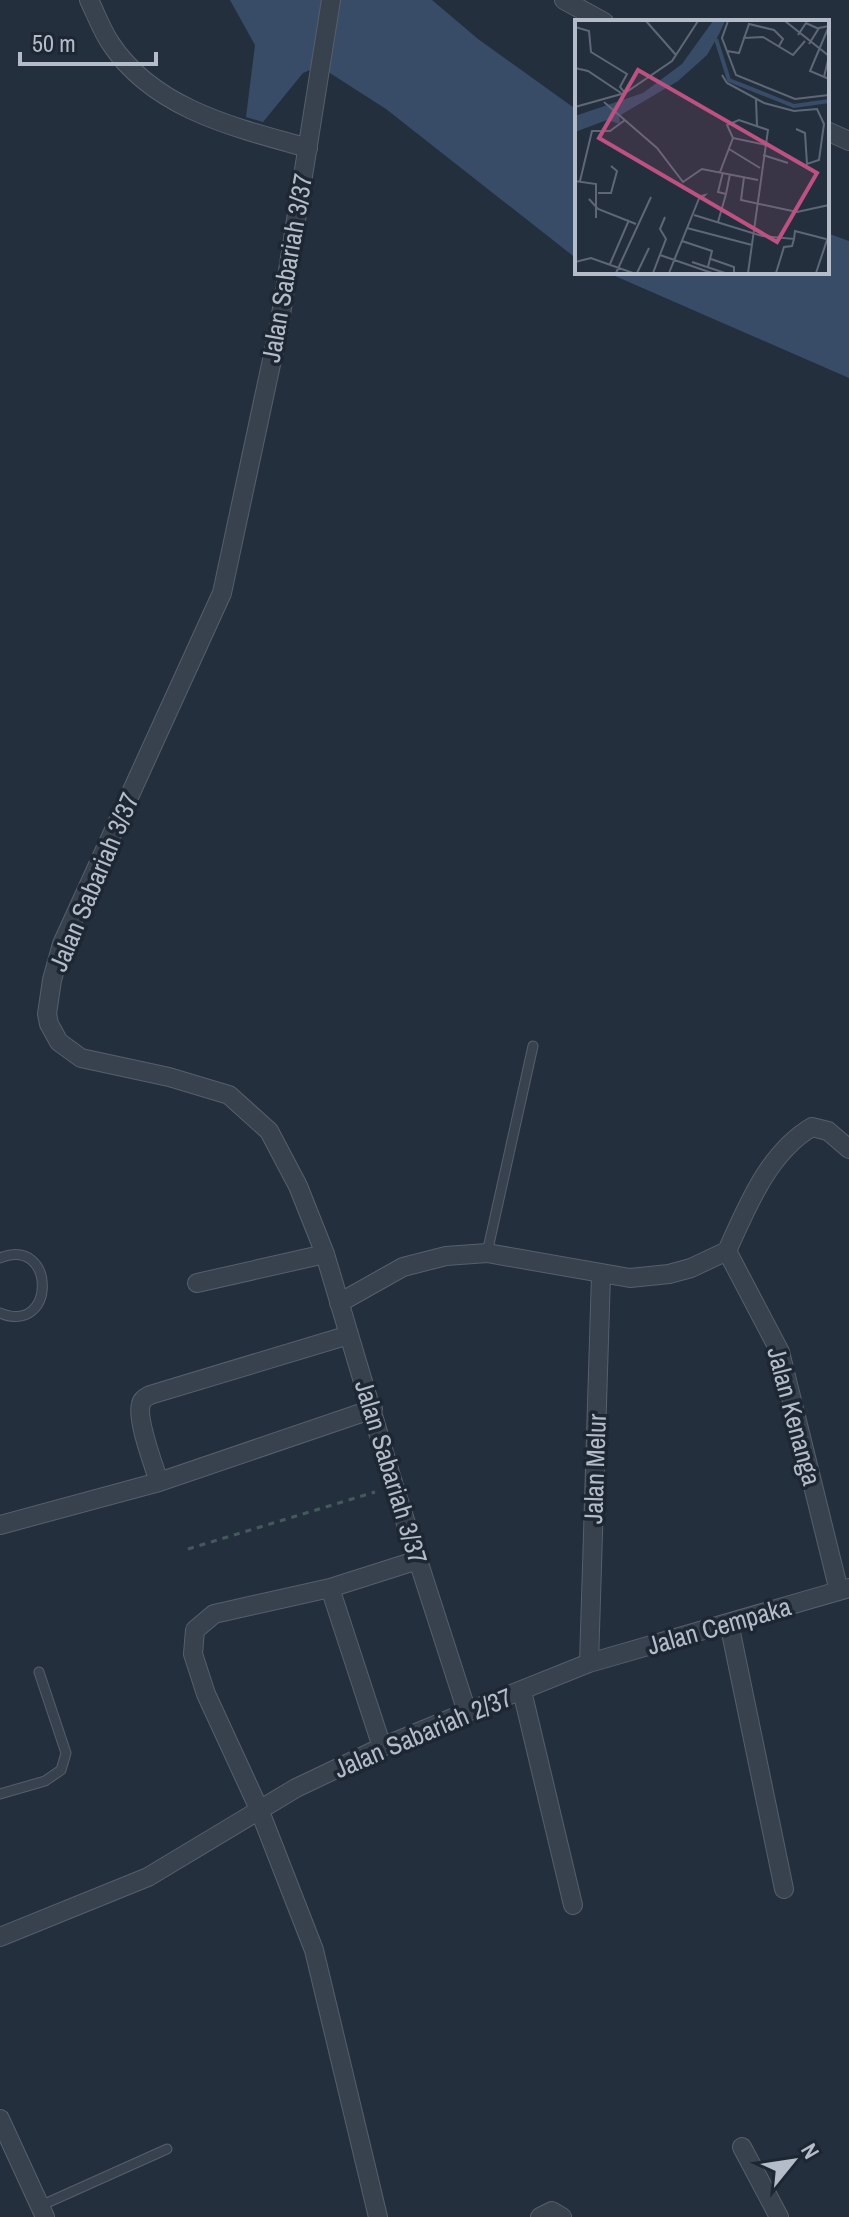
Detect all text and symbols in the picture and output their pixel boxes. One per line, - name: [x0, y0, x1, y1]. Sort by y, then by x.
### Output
- scale bar: [20, 16, 156, 66]
- inset map: [575, 20, 829, 274]
- text: 50 m: [32, 27, 76, 59]
- street label: Jalan Sabariah 3/37: [253, 171, 320, 365]
- street label: Jalan Sabariah 3/37: [40, 787, 147, 976]
- street label: Jalan Kenanga: [759, 1343, 830, 1489]
- street label: Jalan Sabariah 3/37: [347, 1375, 436, 1568]
- street label: Jalan Melur: [575, 1413, 614, 1525]
- street label: Jalan Cempaka: [643, 1588, 795, 1663]
- street label: Jalan Sabariah 2/37: [328, 1679, 517, 1786]
- north arrow: [753, 2121, 833, 2201]
- text: N: [794, 2138, 827, 2164]

